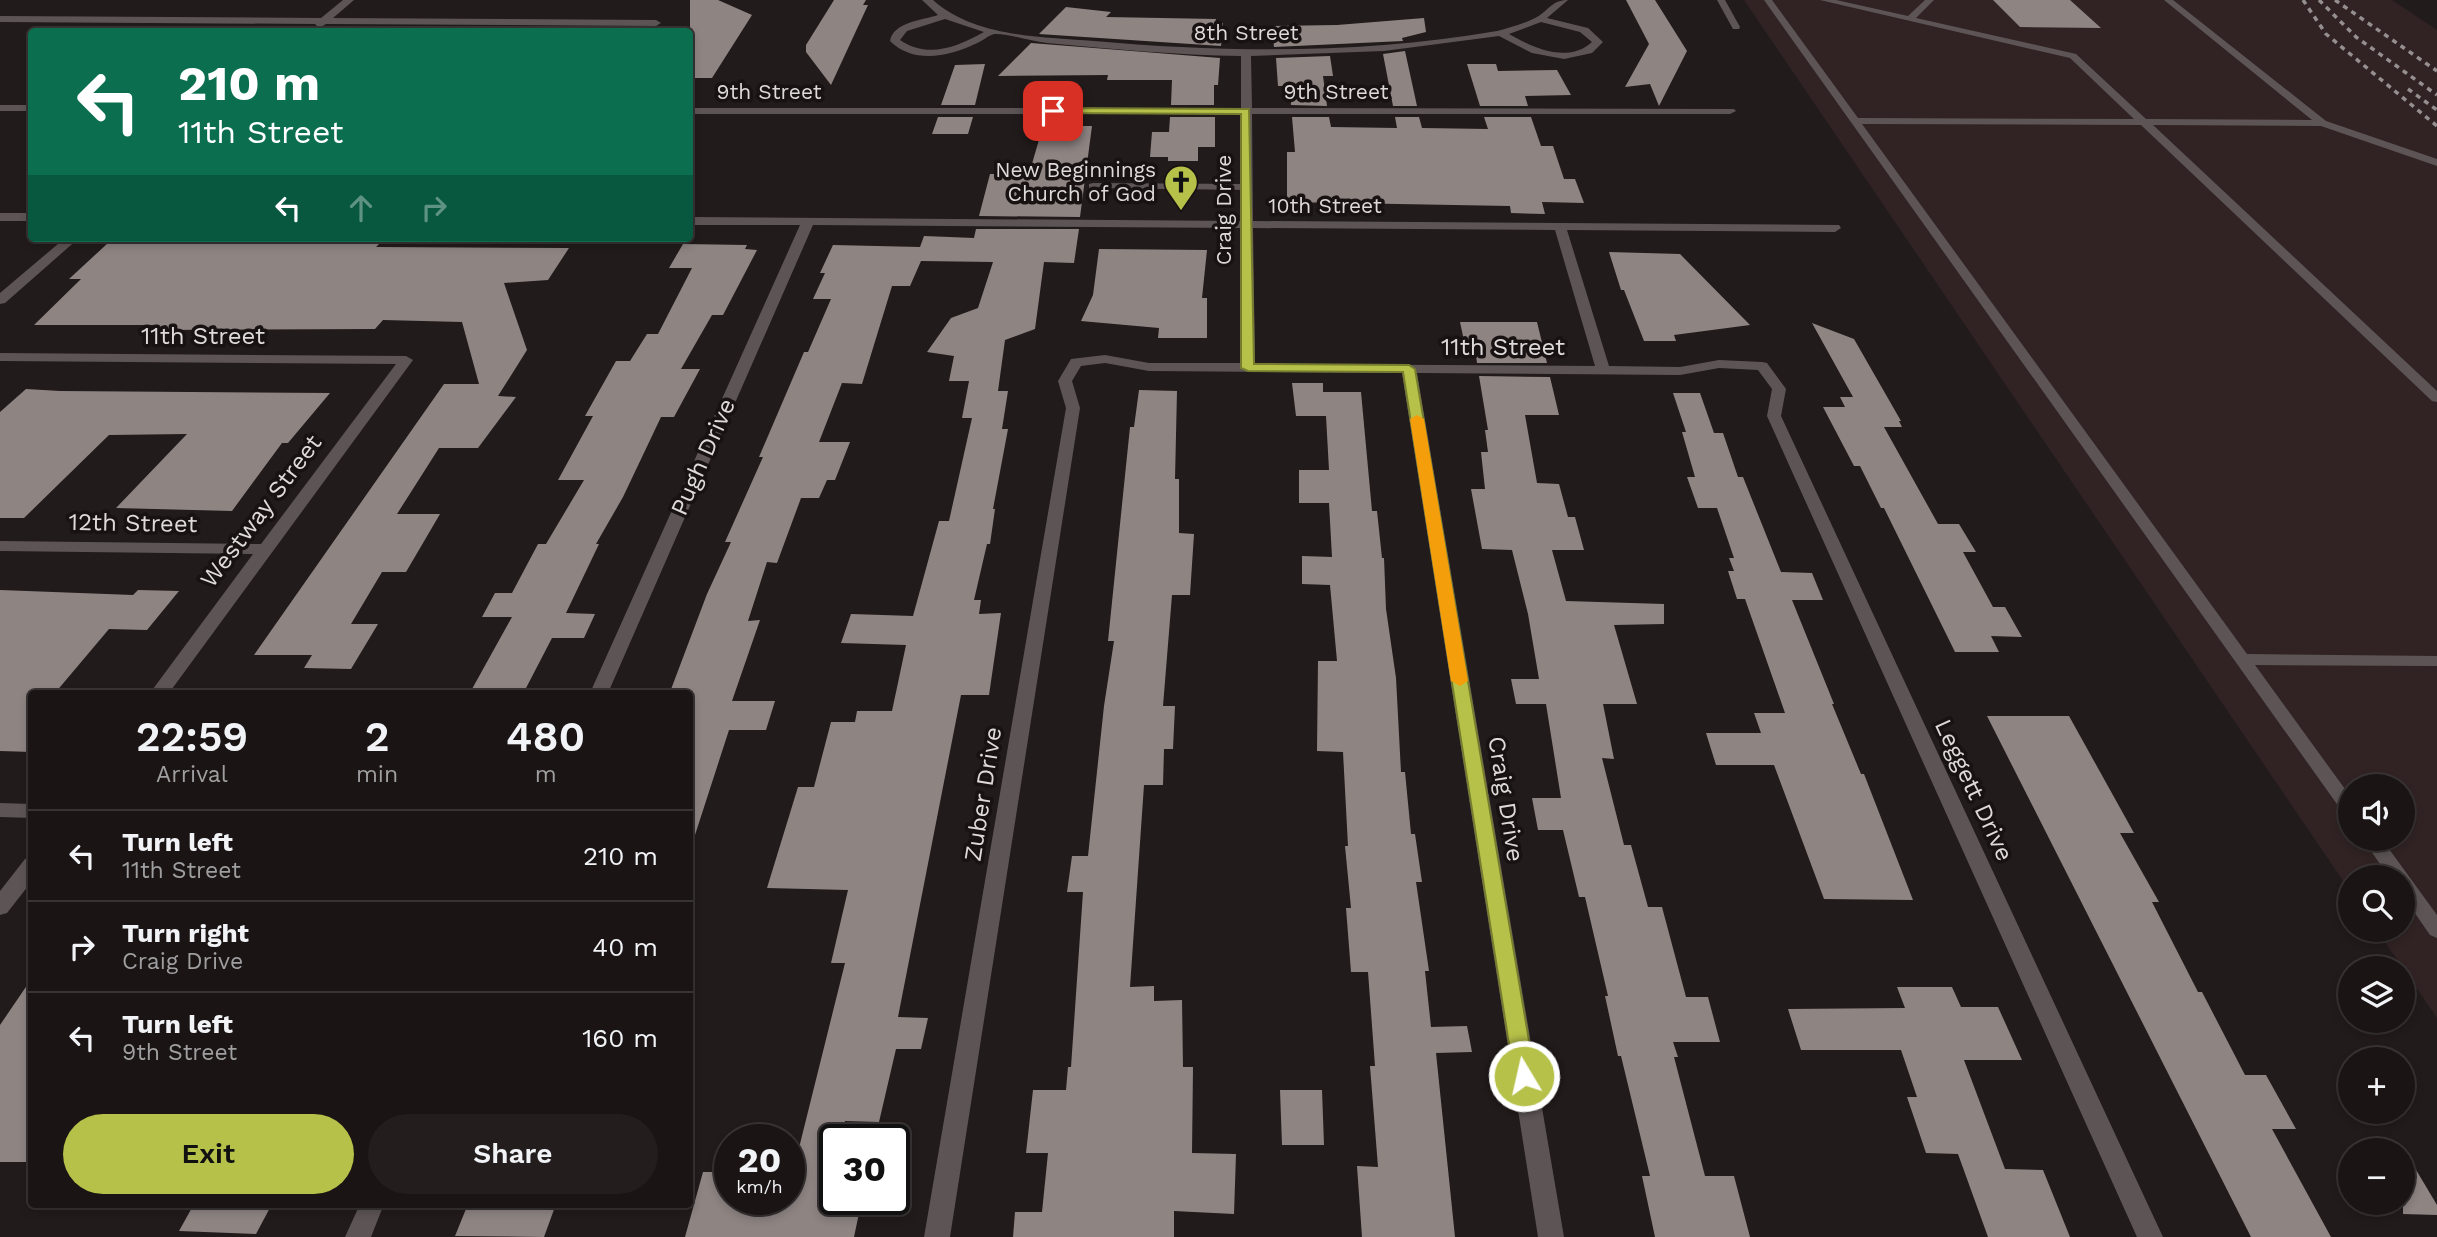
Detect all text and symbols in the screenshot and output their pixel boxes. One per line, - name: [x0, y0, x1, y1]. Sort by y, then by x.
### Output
- street label: 8th Street: [1193, 20, 1299, 45]
- text: 210 m: [178, 54, 320, 112]
- icon: left: [63, 56, 154, 147]
- street label: 9th Street: [716, 79, 822, 104]
- street label: 9th Street: [1283, 79, 1389, 104]
- pin: [1023, 81, 1083, 141]
- icon: arrive: [1034, 92, 1072, 130]
- text: 11th Street: [178, 113, 343, 151]
- street label: Craig Drive: [1211, 155, 1236, 265]
- place label: New Beginnings Church of God: [995, 157, 1156, 206]
- church icon: New Beginnings Church of God: [1162, 163, 1200, 212]
- icon: left: [269, 189, 307, 227]
- icon: ahead: [342, 189, 380, 227]
- icon: right: [415, 189, 453, 227]
- street label: 10th Street: [1268, 193, 1382, 218]
- street label: 11th Street: [141, 322, 265, 350]
- street label: 11th Street: [1441, 333, 1565, 361]
- street label: Pugh Drive: [665, 394, 741, 520]
- street label: Westway Street: [195, 429, 327, 593]
- street label: 12th Street: [68, 508, 198, 538]
- text: 22:59: [136, 712, 248, 761]
- text: 2: [365, 712, 389, 761]
- text: 480: [506, 712, 585, 761]
- street label: Leggett Drive: [1929, 715, 2019, 865]
- street label: Zuber Drive: [959, 725, 1007, 863]
- street label: Craig Drive: [1482, 734, 1530, 864]
- text: Arrival: [156, 761, 228, 788]
- text: min: [356, 761, 398, 788]
- text: m: [535, 761, 557, 788]
- map controls: [2338, 774, 2415, 1215]
- button: sound: [2338, 774, 2415, 851]
- text: Turn left: [122, 827, 233, 857]
- icon: left: [63, 837, 101, 875]
- text: 210 m: [583, 841, 658, 871]
- text: 11th Street: [122, 857, 241, 884]
- button: search: [2338, 865, 2415, 942]
- text: Turn right: [122, 918, 249, 948]
- icon: right: [63, 928, 101, 966]
- text: 40 m: [592, 932, 658, 962]
- text: Craig Drive: [122, 948, 243, 975]
- button: layers: [2338, 956, 2415, 1033]
- text: Turn left: [122, 1009, 233, 1039]
- icon: left: [63, 1019, 101, 1057]
- text: 160 m: [582, 1023, 658, 1053]
- text: 9th Street: [122, 1039, 237, 1066]
- position arrow: [1487, 1039, 1561, 1113]
- button: +: [2338, 1047, 2415, 1124]
- button: Exit: [63, 1114, 354, 1194]
- button: Share: [368, 1114, 658, 1194]
- speed limit sign: 30: [819, 1124, 910, 1215]
- button: −: [2338, 1138, 2415, 1215]
- text: 20: [738, 1139, 781, 1181]
- text: km/h: [736, 1176, 783, 1197]

